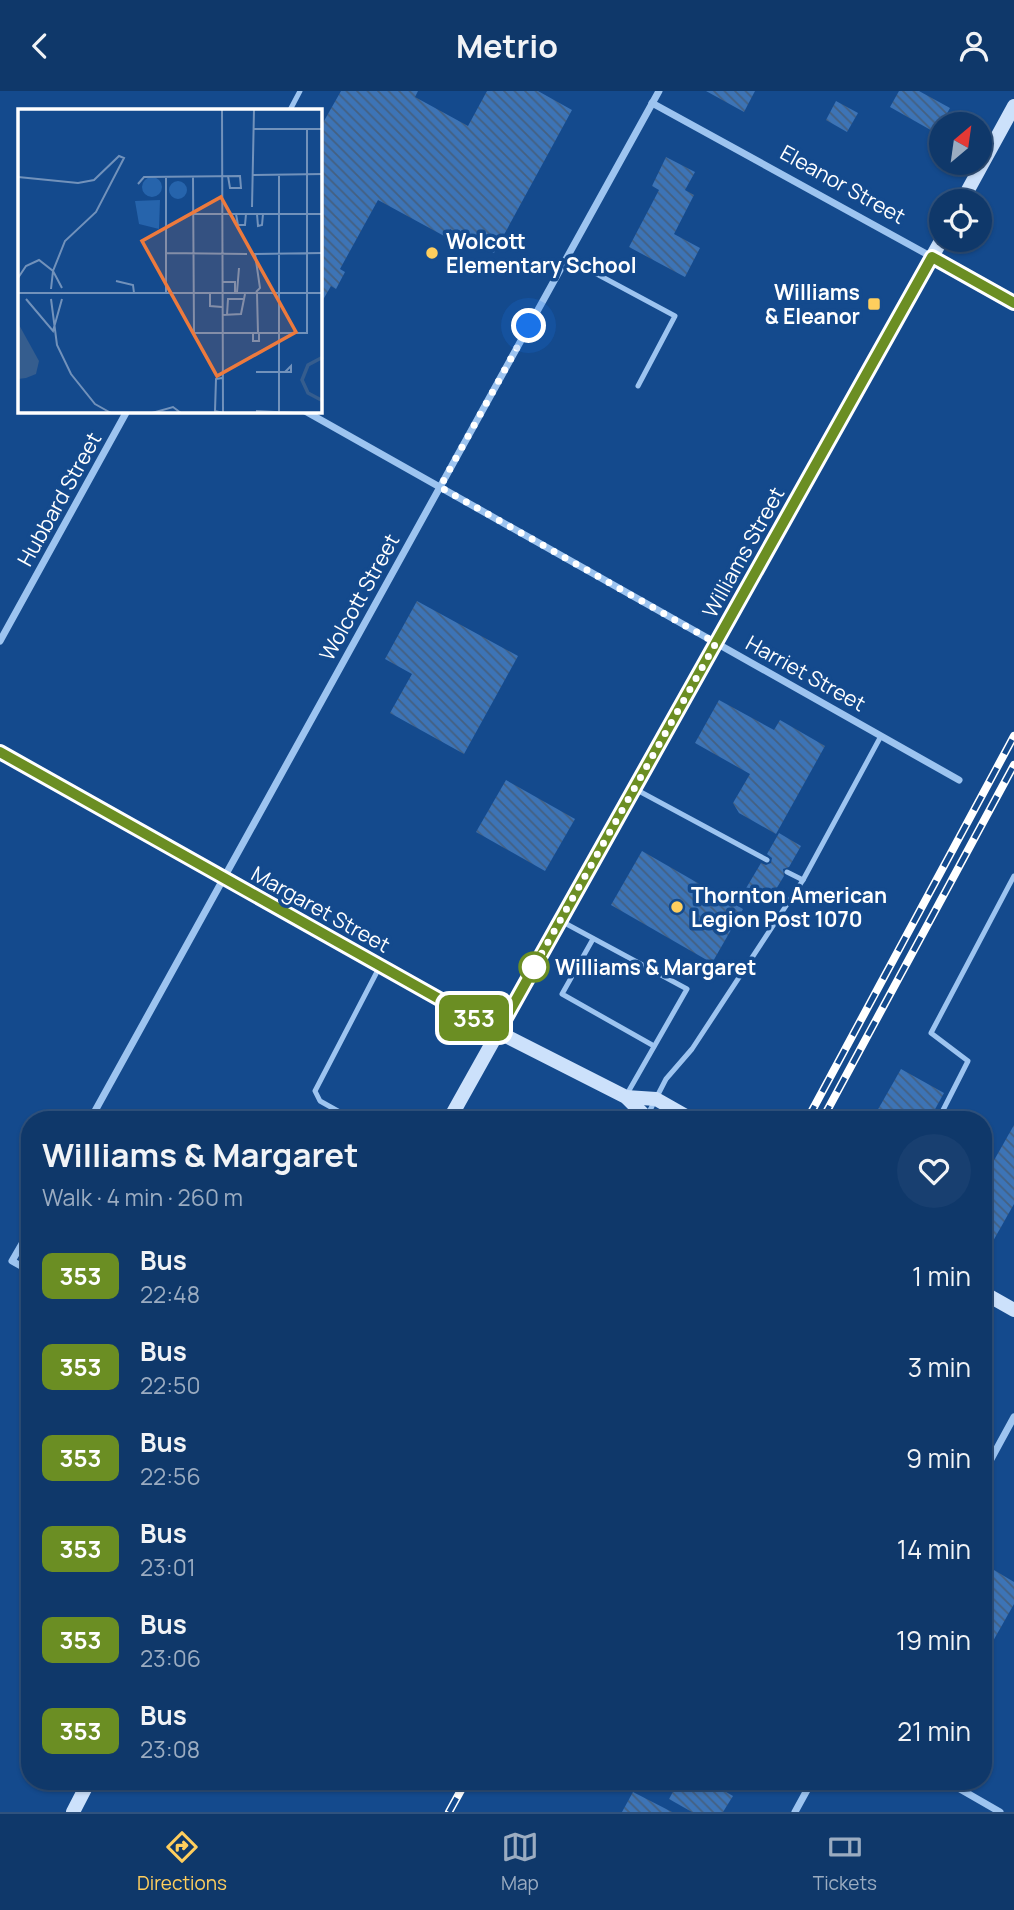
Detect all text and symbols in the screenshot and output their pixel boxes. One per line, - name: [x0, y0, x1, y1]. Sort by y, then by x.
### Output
- text: Metrio: [456, 24, 558, 68]
- icon: back: [21, 27, 59, 65]
- icon: person: [955, 27, 993, 65]
- inset map: [18, 109, 322, 413]
- north arrow: [929, 112, 992, 175]
- map controls: [929, 112, 992, 252]
- street label: Eleanor Street: [775, 138, 911, 230]
- button: locate: [929, 189, 992, 252]
- place label: Wolcott Elementary School: [446, 227, 637, 279]
- marker: Wolcott Elementary School: [424, 245, 440, 261]
- place label: Williams & Eleanor: [765, 278, 860, 330]
- marker: Williams & Eleanor: [866, 296, 882, 312]
- your location: [511, 308, 546, 343]
- street label: Hubbard Street: [11, 427, 107, 571]
- street label: Williams Street: [696, 482, 790, 622]
- street label: Wolcott Street: [313, 529, 405, 665]
- street label: Harriet Street: [741, 629, 871, 717]
- street label: Margaret Street: [247, 859, 395, 959]
- place label: Thornton American Legion Post 1070: [691, 881, 887, 933]
- marker: Thornton American Legion Post 1070: [669, 899, 685, 915]
- marker: Williams & Margaret: [519, 952, 549, 982]
- place label: Williams & Margaret: [555, 953, 756, 981]
- line badge: 353: [434, 995, 514, 1041]
- text: 353: [453, 1001, 495, 1034]
- text: Williams & Margaret: [42, 1132, 358, 1177]
- button: heart: [897, 1134, 971, 1208]
- text: Walk · 4 min · 260 m: [42, 1181, 243, 1213]
- text: Bus: [140, 1242, 187, 1278]
- text: 1 min: [912, 1258, 971, 1294]
- text: 353: [60, 1259, 101, 1292]
- text: 22:48: [140, 1278, 200, 1310]
- text: Bus: [140, 1333, 187, 1369]
- text: 3 min: [908, 1349, 971, 1385]
- text: 353: [60, 1350, 101, 1383]
- text: 22:50: [140, 1369, 200, 1401]
- text: Bus: [140, 1424, 187, 1460]
- text: 9 min: [906, 1440, 971, 1476]
- text: 353: [60, 1441, 101, 1474]
- text: 22:56: [140, 1460, 201, 1492]
- text: Bus: [140, 1515, 187, 1551]
- text: 14 min: [897, 1531, 971, 1567]
- text: 353: [60, 1532, 101, 1565]
- text: 23:01: [140, 1551, 196, 1583]
- text: Bus: [140, 1606, 187, 1642]
- text: 19 min: [896, 1622, 971, 1658]
- text: 353: [60, 1623, 101, 1656]
- text: 23:06: [140, 1642, 201, 1674]
- text: Bus: [140, 1697, 187, 1733]
- text: 21 min: [897, 1713, 971, 1749]
- text: 353: [60, 1714, 101, 1747]
- text: 23:08: [140, 1733, 200, 1765]
- tab: Directions: [137, 1828, 227, 1896]
- tab: Map: [501, 1828, 539, 1896]
- tab: Tickets: [813, 1828, 877, 1896]

